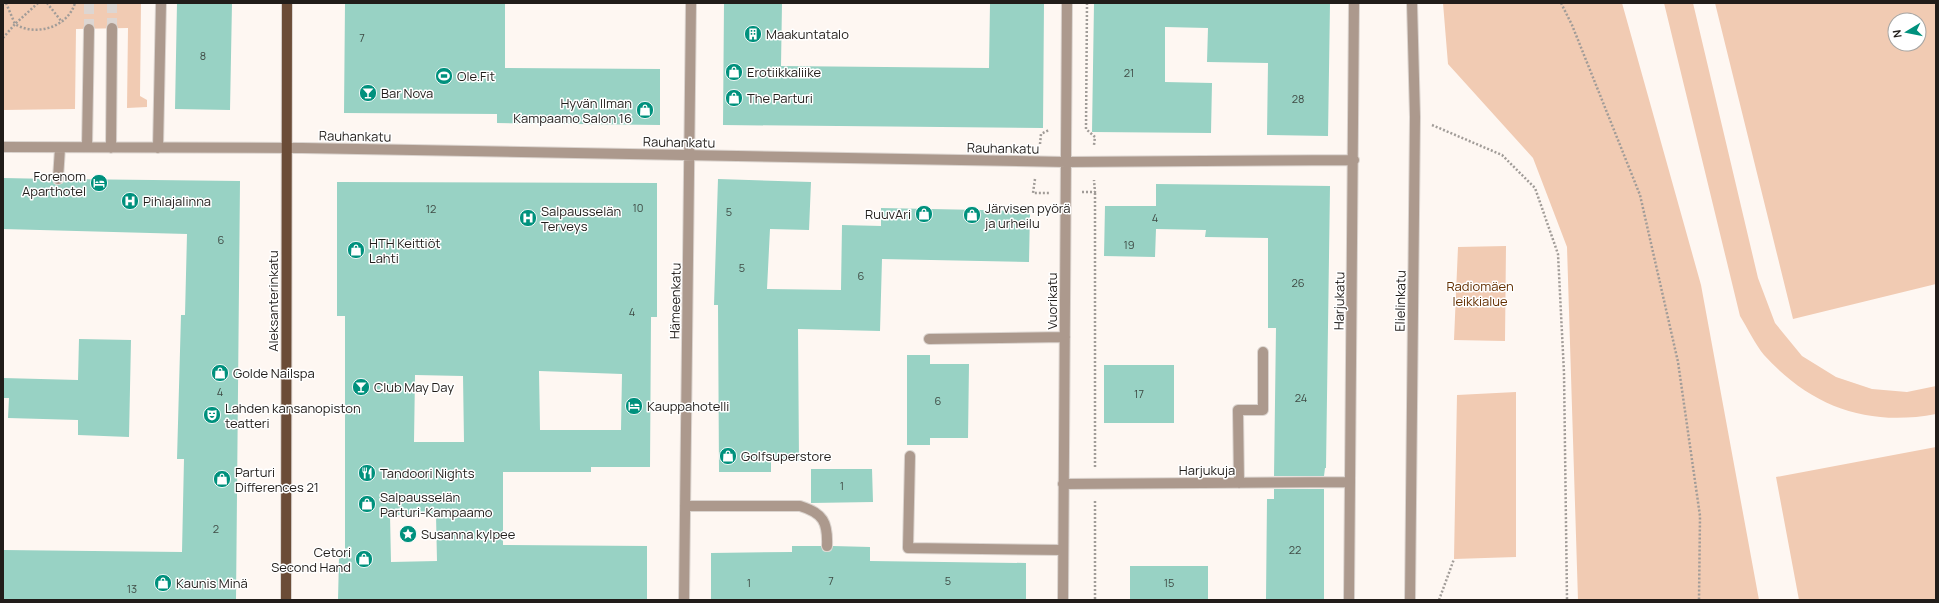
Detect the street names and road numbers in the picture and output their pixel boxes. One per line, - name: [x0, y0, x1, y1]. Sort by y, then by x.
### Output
- street label: Rauhankatu: [319, 126, 391, 146]
- street label: Rauhankatu: [643, 132, 715, 152]
- street label: Rauhankatu: [967, 138, 1039, 158]
- street label: Aleksanterinkatu: [264, 250, 282, 352]
- street label: Hämeenkatu: [665, 263, 685, 339]
- street label: Elielinkatu: [1390, 270, 1410, 332]
- street label: Vuorikatu: [1043, 272, 1061, 330]
- street label: Harjukatu: [1329, 272, 1349, 330]
- street label: Harjukuja: [1179, 461, 1235, 479]

